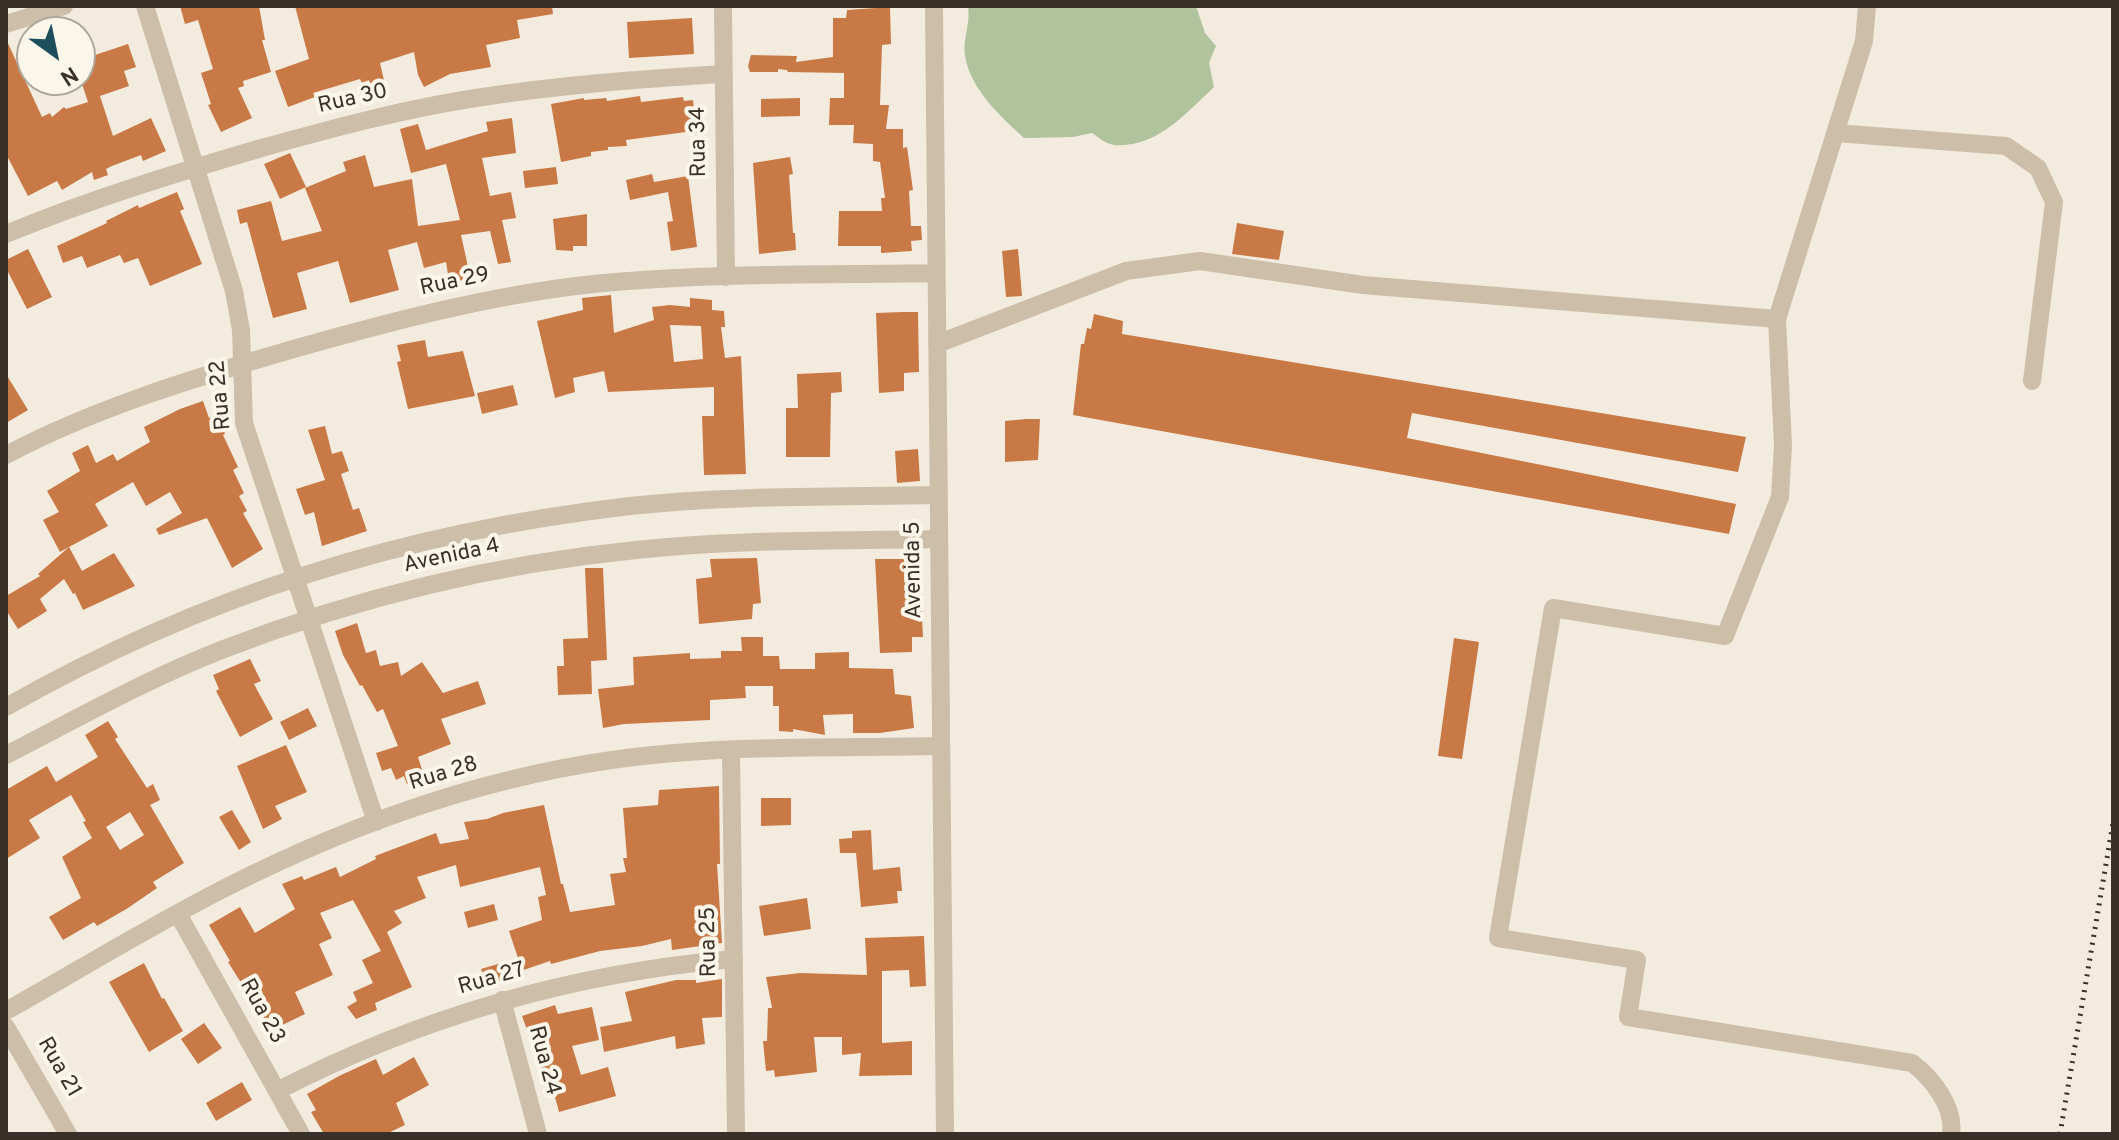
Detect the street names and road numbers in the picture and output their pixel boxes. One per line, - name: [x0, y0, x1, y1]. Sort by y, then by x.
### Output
- street label: Rua 30: [316, 79, 390, 121]
- street label: Rua 34: [686, 107, 714, 177]
- street label: Rua 29: [418, 263, 492, 303]
- street label: Rua 22: [206, 359, 238, 431]
- street label: Avenida 5: [901, 521, 929, 619]
- street label: Avenida 4: [401, 534, 503, 580]
- street label: Rua 28: [406, 752, 482, 798]
- street label: Rua 25: [696, 906, 724, 978]
- street label: Rua 27: [456, 958, 528, 1002]
- street label: Rua 23: [232, 975, 290, 1049]
- street label: Rua 24: [521, 1024, 565, 1098]
- street label: Rua 21: [30, 1033, 86, 1103]

